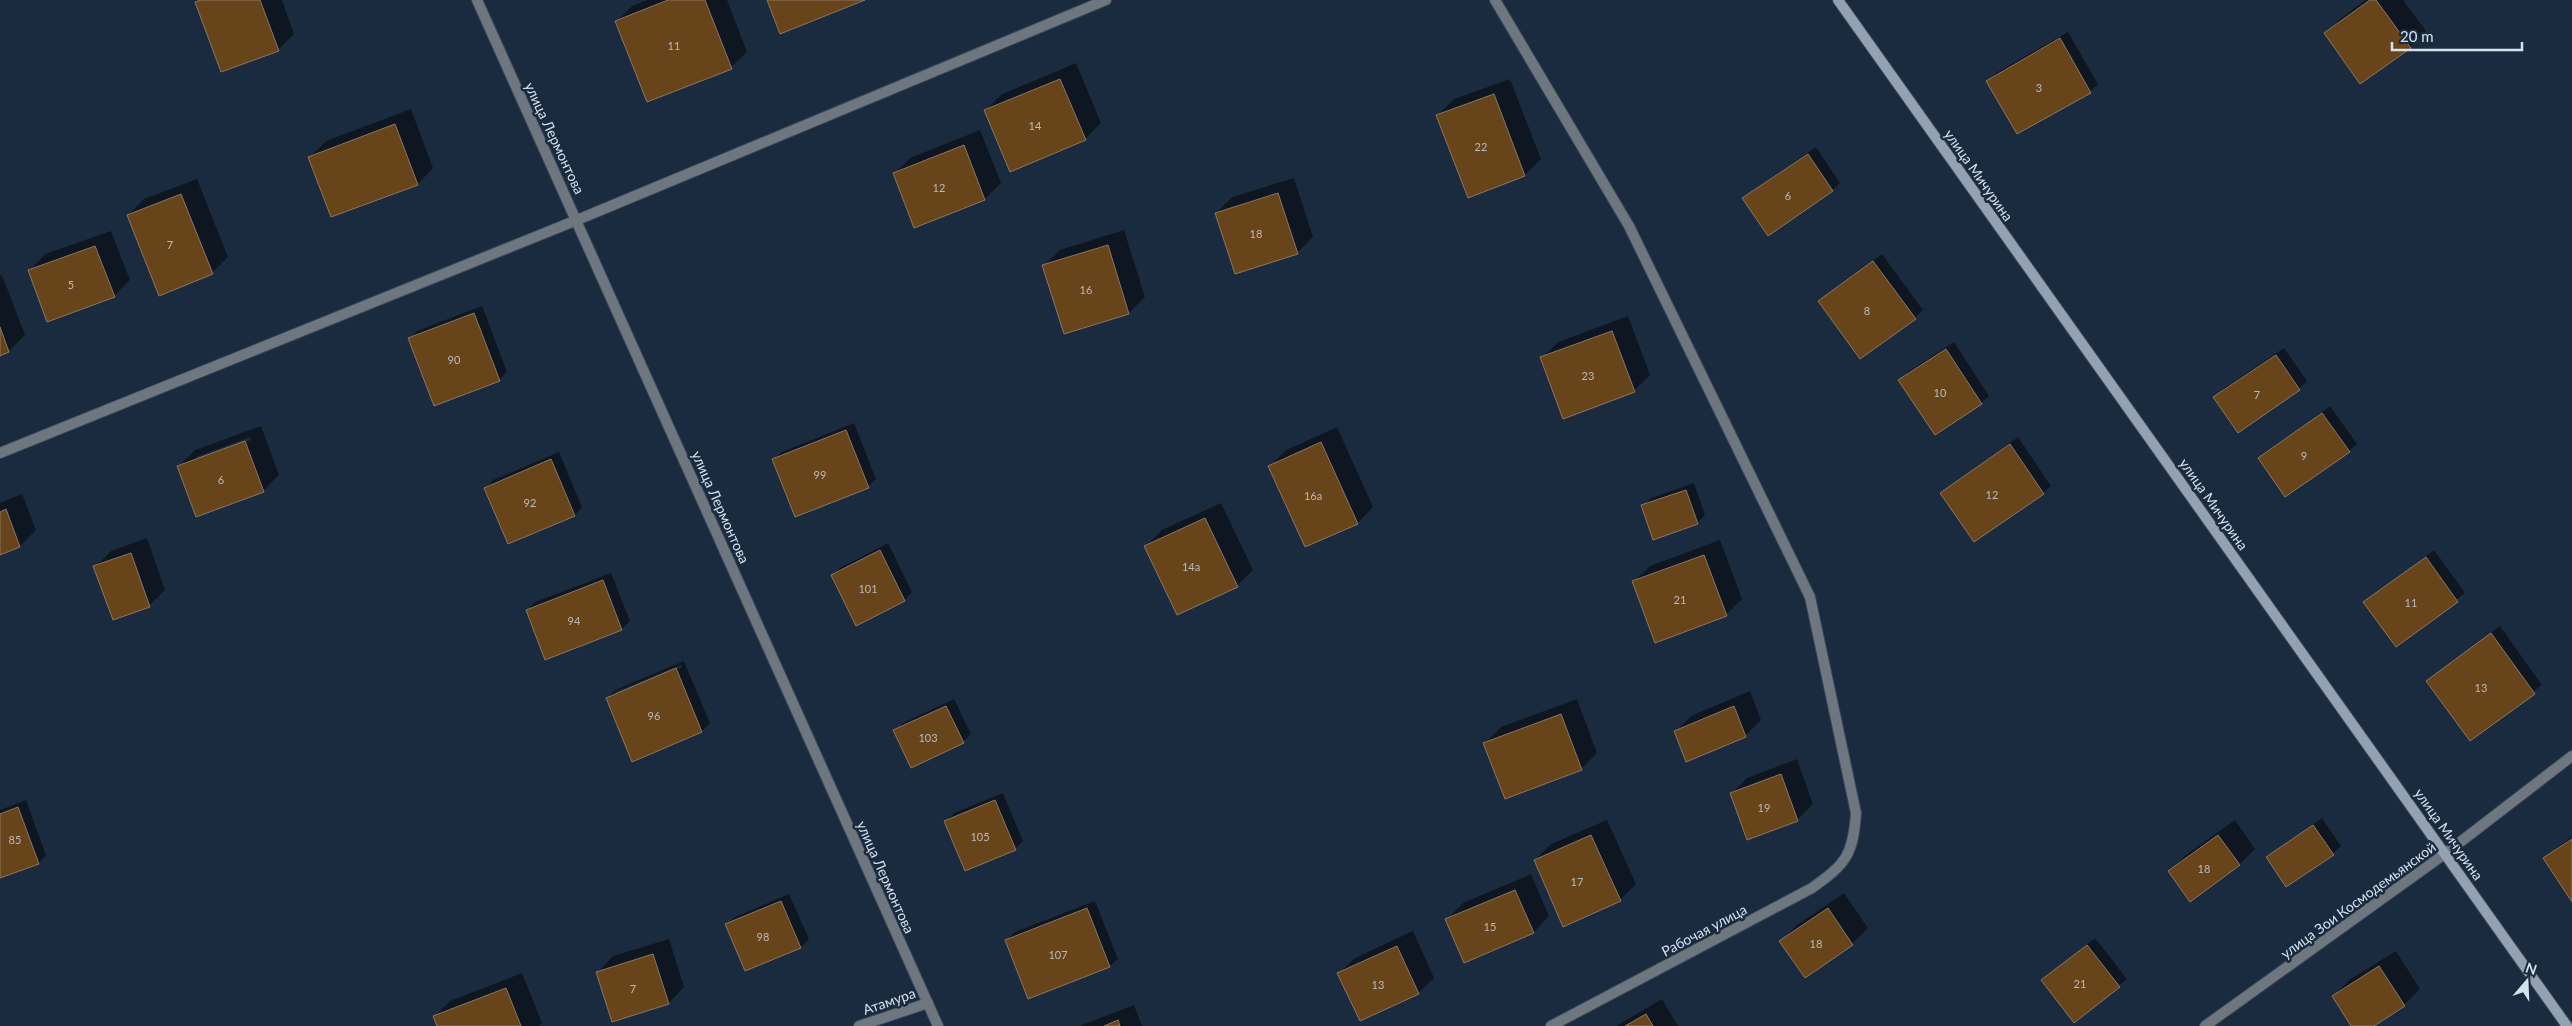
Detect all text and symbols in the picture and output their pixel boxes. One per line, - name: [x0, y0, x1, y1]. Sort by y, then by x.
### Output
- scale bar: [2392, 20, 2522, 52]
- text: 20 m: [2400, 27, 2434, 45]
- house number: 11: [668, 39, 680, 52]
- street label: улица Лермонтова: [522, 79, 588, 197]
- house number: 3: [2036, 81, 2042, 94]
- house number: 14: [1029, 119, 1042, 132]
- street label: улица Мичурина: [1941, 126, 2017, 224]
- house number: 22: [1475, 140, 1487, 153]
- house number: 12: [933, 181, 945, 194]
- house number: 6: [1785, 189, 1791, 202]
- house number: 18: [1250, 227, 1262, 240]
- house number: 7: [167, 238, 173, 251]
- house number: 5: [68, 278, 74, 291]
- house number: 16: [1080, 283, 1092, 296]
- house number: 8: [1864, 304, 1870, 317]
- house number: 90: [448, 353, 461, 366]
- house number: 23: [1582, 369, 1594, 382]
- house number: 10: [1934, 386, 1947, 399]
- house number: 7: [2254, 388, 2260, 401]
- street label: улица Лермонтова: [689, 448, 753, 566]
- house number: 9: [2301, 449, 2307, 462]
- street label: улица Мичурина: [2176, 455, 2252, 553]
- house number: 99: [814, 468, 826, 481]
- house number: 6: [218, 473, 224, 486]
- house number: 12: [1986, 488, 1998, 501]
- house number: 16а: [1304, 489, 1322, 502]
- house number: 92: [524, 496, 536, 509]
- house number: 14а: [1182, 560, 1200, 573]
- house number: 101: [858, 582, 878, 595]
- house number: 21: [1674, 593, 1686, 606]
- house number: 11: [2405, 596, 2417, 609]
- house number: 94: [568, 614, 581, 627]
- house number: 13: [2475, 681, 2487, 694]
- house number: 96: [648, 709, 660, 722]
- house number: 103: [918, 731, 938, 744]
- street label: улица Мичурина: [2411, 785, 2487, 883]
- house number: 19: [1758, 801, 1770, 814]
- street label: улица Лермонтова: [854, 818, 918, 936]
- house number: 105: [970, 830, 990, 843]
- house number: 85: [9, 833, 21, 846]
- street label: улица Зои Космодемьянской: [2277, 838, 2439, 962]
- house number: 18: [2198, 862, 2210, 875]
- house number: 17: [1571, 875, 1583, 888]
- street label: Рабочая улица: [1658, 900, 1750, 960]
- house number: 15: [1484, 920, 1496, 933]
- house number: 98: [757, 930, 769, 943]
- house number: 18: [1810, 937, 1822, 950]
- house number: 107: [1048, 948, 1068, 961]
- north arrow: [2502, 956, 2552, 1006]
- text: N: [2524, 958, 2539, 978]
- house number: 21: [2074, 977, 2086, 990]
- house number: 13: [1372, 978, 1384, 991]
- house number: 7: [630, 982, 636, 995]
- street label: Атамура: [860, 984, 918, 1018]

